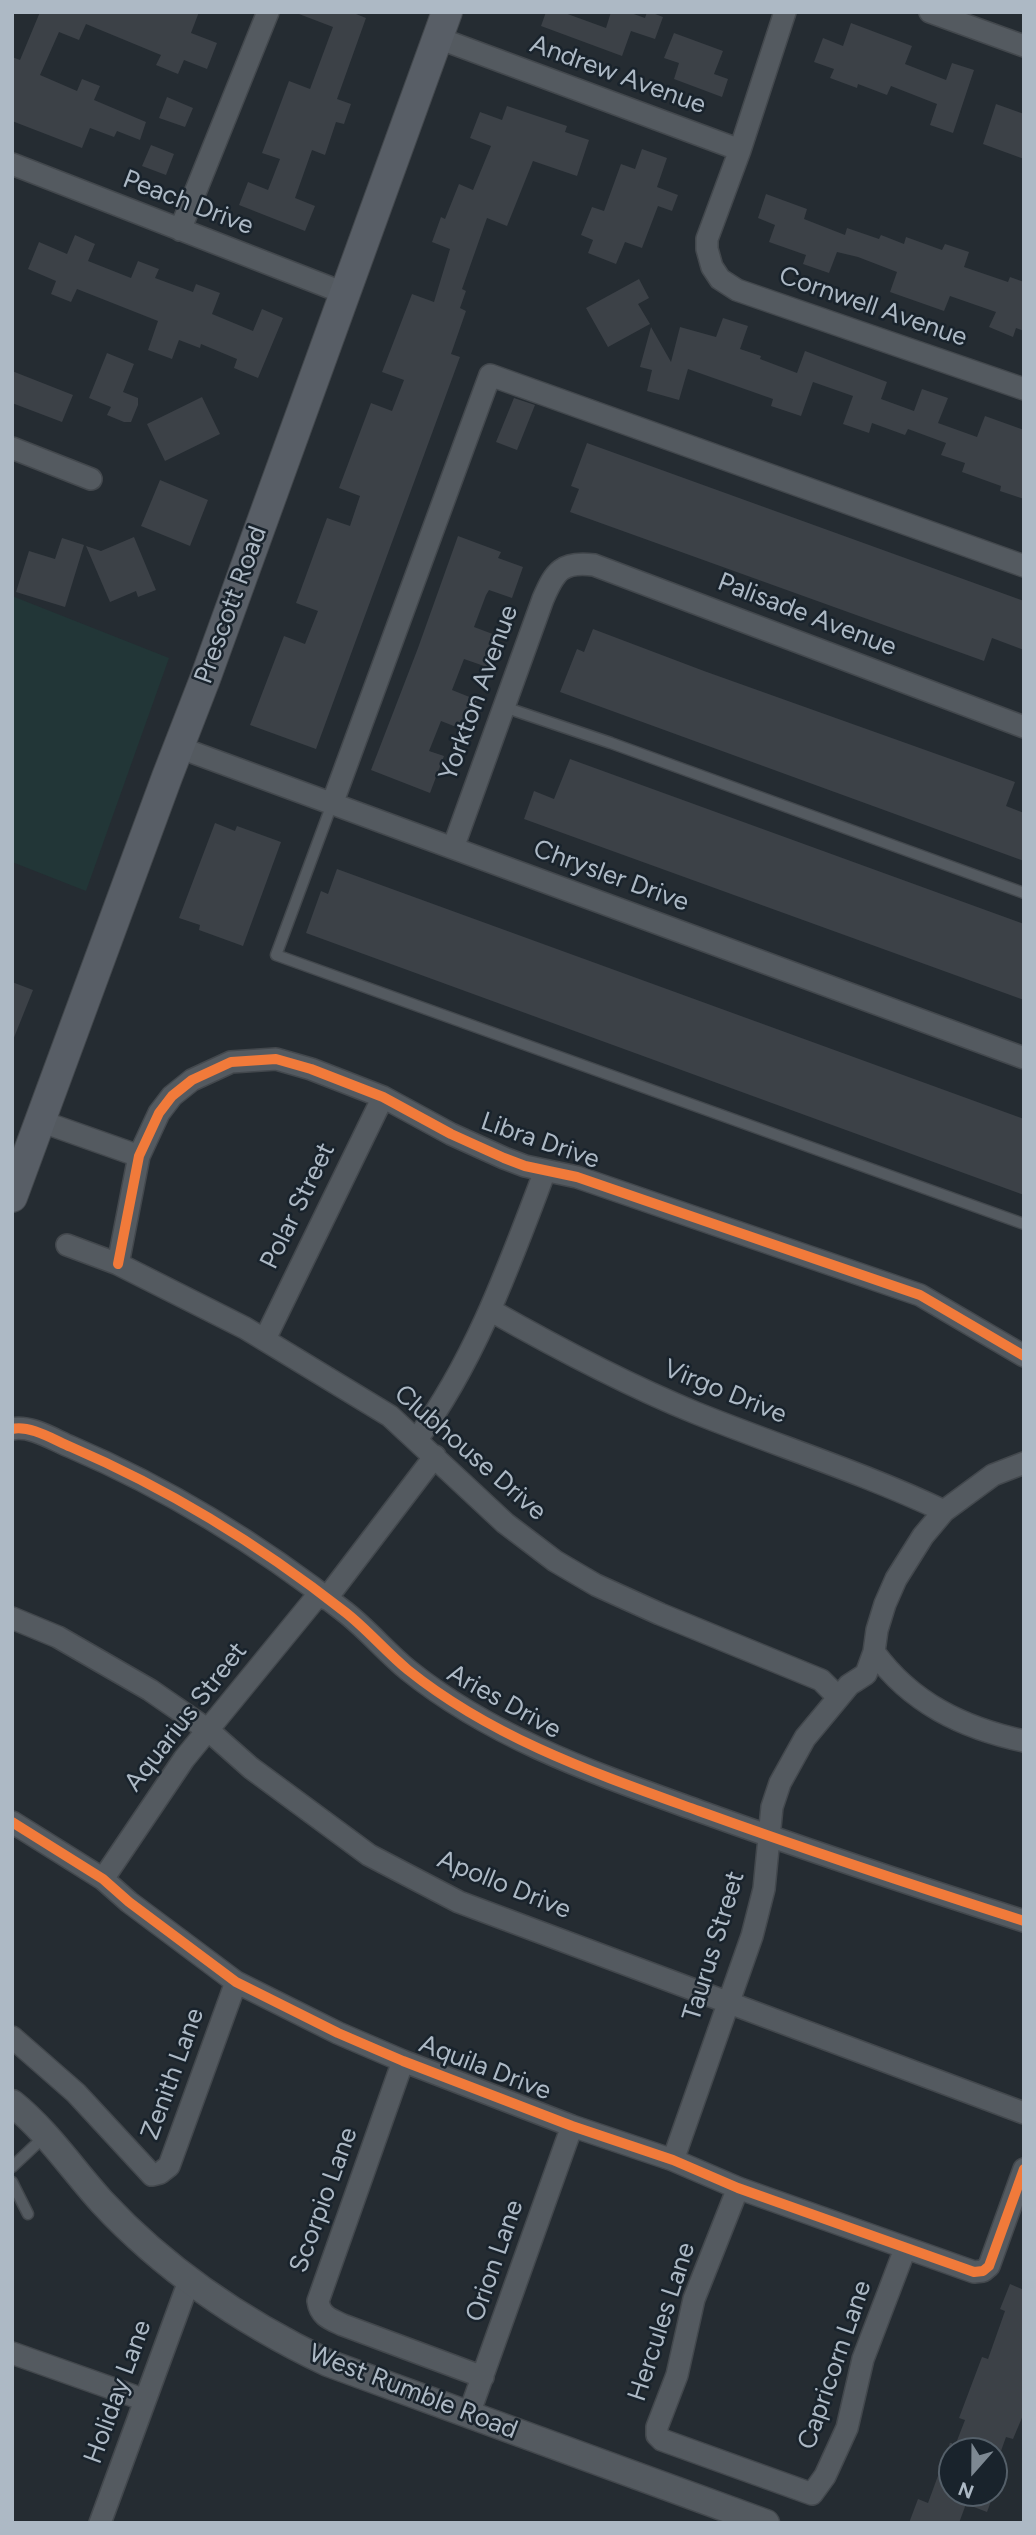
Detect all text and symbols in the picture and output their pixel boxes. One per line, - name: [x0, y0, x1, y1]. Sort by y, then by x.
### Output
- street label: Andrew Avenue: [526, 29, 710, 121]
- street label: Peach Drive: [118, 164, 258, 242]
- street label: Cornwell Avenue: [775, 260, 971, 354]
- street label: Prescott Road: [188, 522, 274, 688]
- street label: Palisade Avenue: [713, 567, 901, 663]
- street label: Yorkton Avenue: [433, 601, 525, 785]
- street label: Chrysler Drive: [529, 833, 693, 919]
- street label: Libra Drive: [477, 1106, 603, 1176]
- street label: Polar Street: [254, 1138, 342, 1274]
- street label: Virgo Drive: [659, 1353, 791, 1431]
- street label: Clubhouse Drive: [388, 1379, 552, 1527]
- street label: Aquarius Street: [118, 1636, 254, 1798]
- street label: Aries Drive: [442, 1658, 566, 1746]
- street label: Apollo Drive: [433, 1844, 575, 1926]
- street label: Taurus Street: [676, 1867, 752, 2025]
- street label: Zenith Lane: [135, 2004, 211, 2144]
- street label: Aquila Drive: [415, 2029, 555, 2107]
- street label: Scorpio Lane: [283, 2123, 365, 2277]
- street label: Orion Lane: [460, 2196, 530, 2326]
- street label: Hercules Lane: [622, 2239, 702, 2405]
- street label: Capricorn Lane: [792, 2276, 878, 2454]
- street label: Holiday Lane: [78, 2316, 158, 2468]
- street label: West Rumble Road: [304, 2338, 522, 2446]
- north arrow: [938, 2437, 1008, 2507]
- text: N: [955, 2477, 977, 2504]

